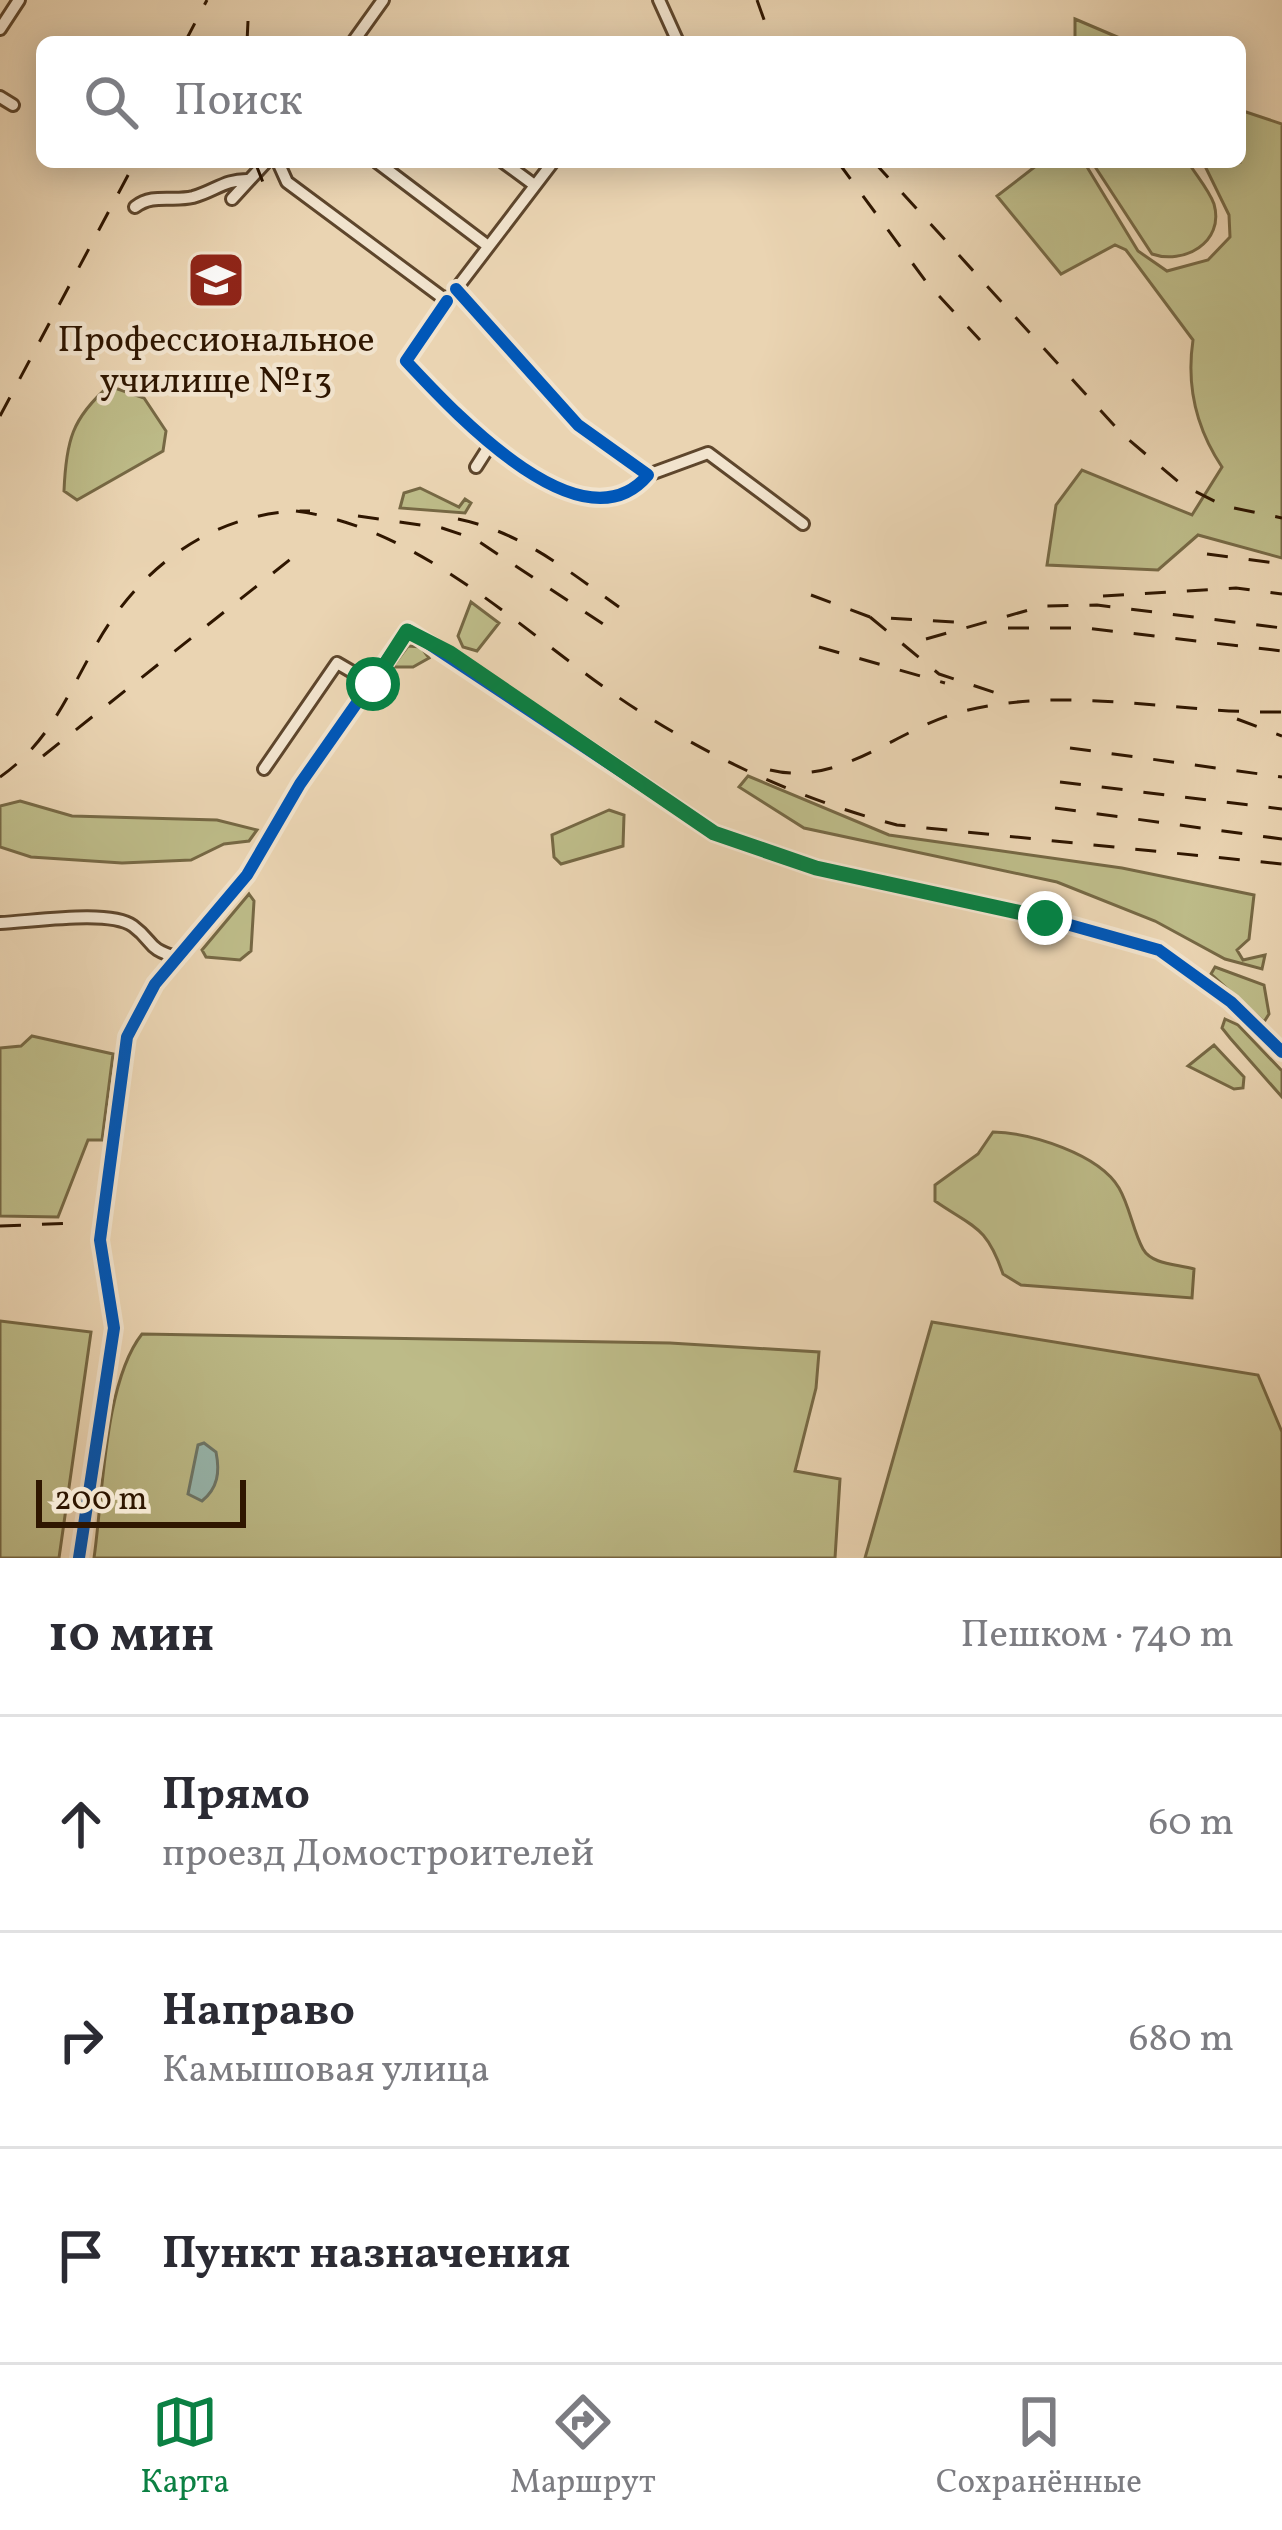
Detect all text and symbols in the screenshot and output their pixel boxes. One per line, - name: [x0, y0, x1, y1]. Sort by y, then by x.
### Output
- search box: [36, 36, 1246, 168]
- icon: search: [78, 69, 144, 135]
- text: Поиск: [174, 71, 303, 134]
- school or university icon: Профессиональное училище №13: [185, 249, 247, 311]
- place label: Профессиональное училище №13: [57, 317, 375, 408]
- route start: [346, 657, 400, 711]
- route end: [1018, 891, 1072, 945]
- scale bar: [36, 1474, 246, 1527]
- text: 200 m: [54, 1478, 148, 1524]
- text: 10 мин: [48, 1601, 214, 1672]
- text: Пешком · 740 m: [961, 1609, 1234, 1663]
- text: Прямо: [162, 1765, 310, 1828]
- icon: ahead: [48, 1791, 114, 1857]
- text: 60 m: [1149, 1797, 1234, 1851]
- text: проезд Домостроителей: [162, 1828, 594, 1882]
- text: Направо: [162, 1981, 355, 2044]
- icon: right: [48, 2007, 114, 2073]
- text: 680 m: [1129, 2013, 1234, 2067]
- text: Камышовая улица: [162, 2044, 490, 2098]
- icon: arrive: [48, 2223, 114, 2289]
- text: Пункт назначения: [162, 2224, 571, 2287]
- tab: Карта: [140, 2389, 230, 2507]
- tab: Маршрут: [510, 2389, 656, 2507]
- tab: Сохранённые: [936, 2389, 1142, 2507]

